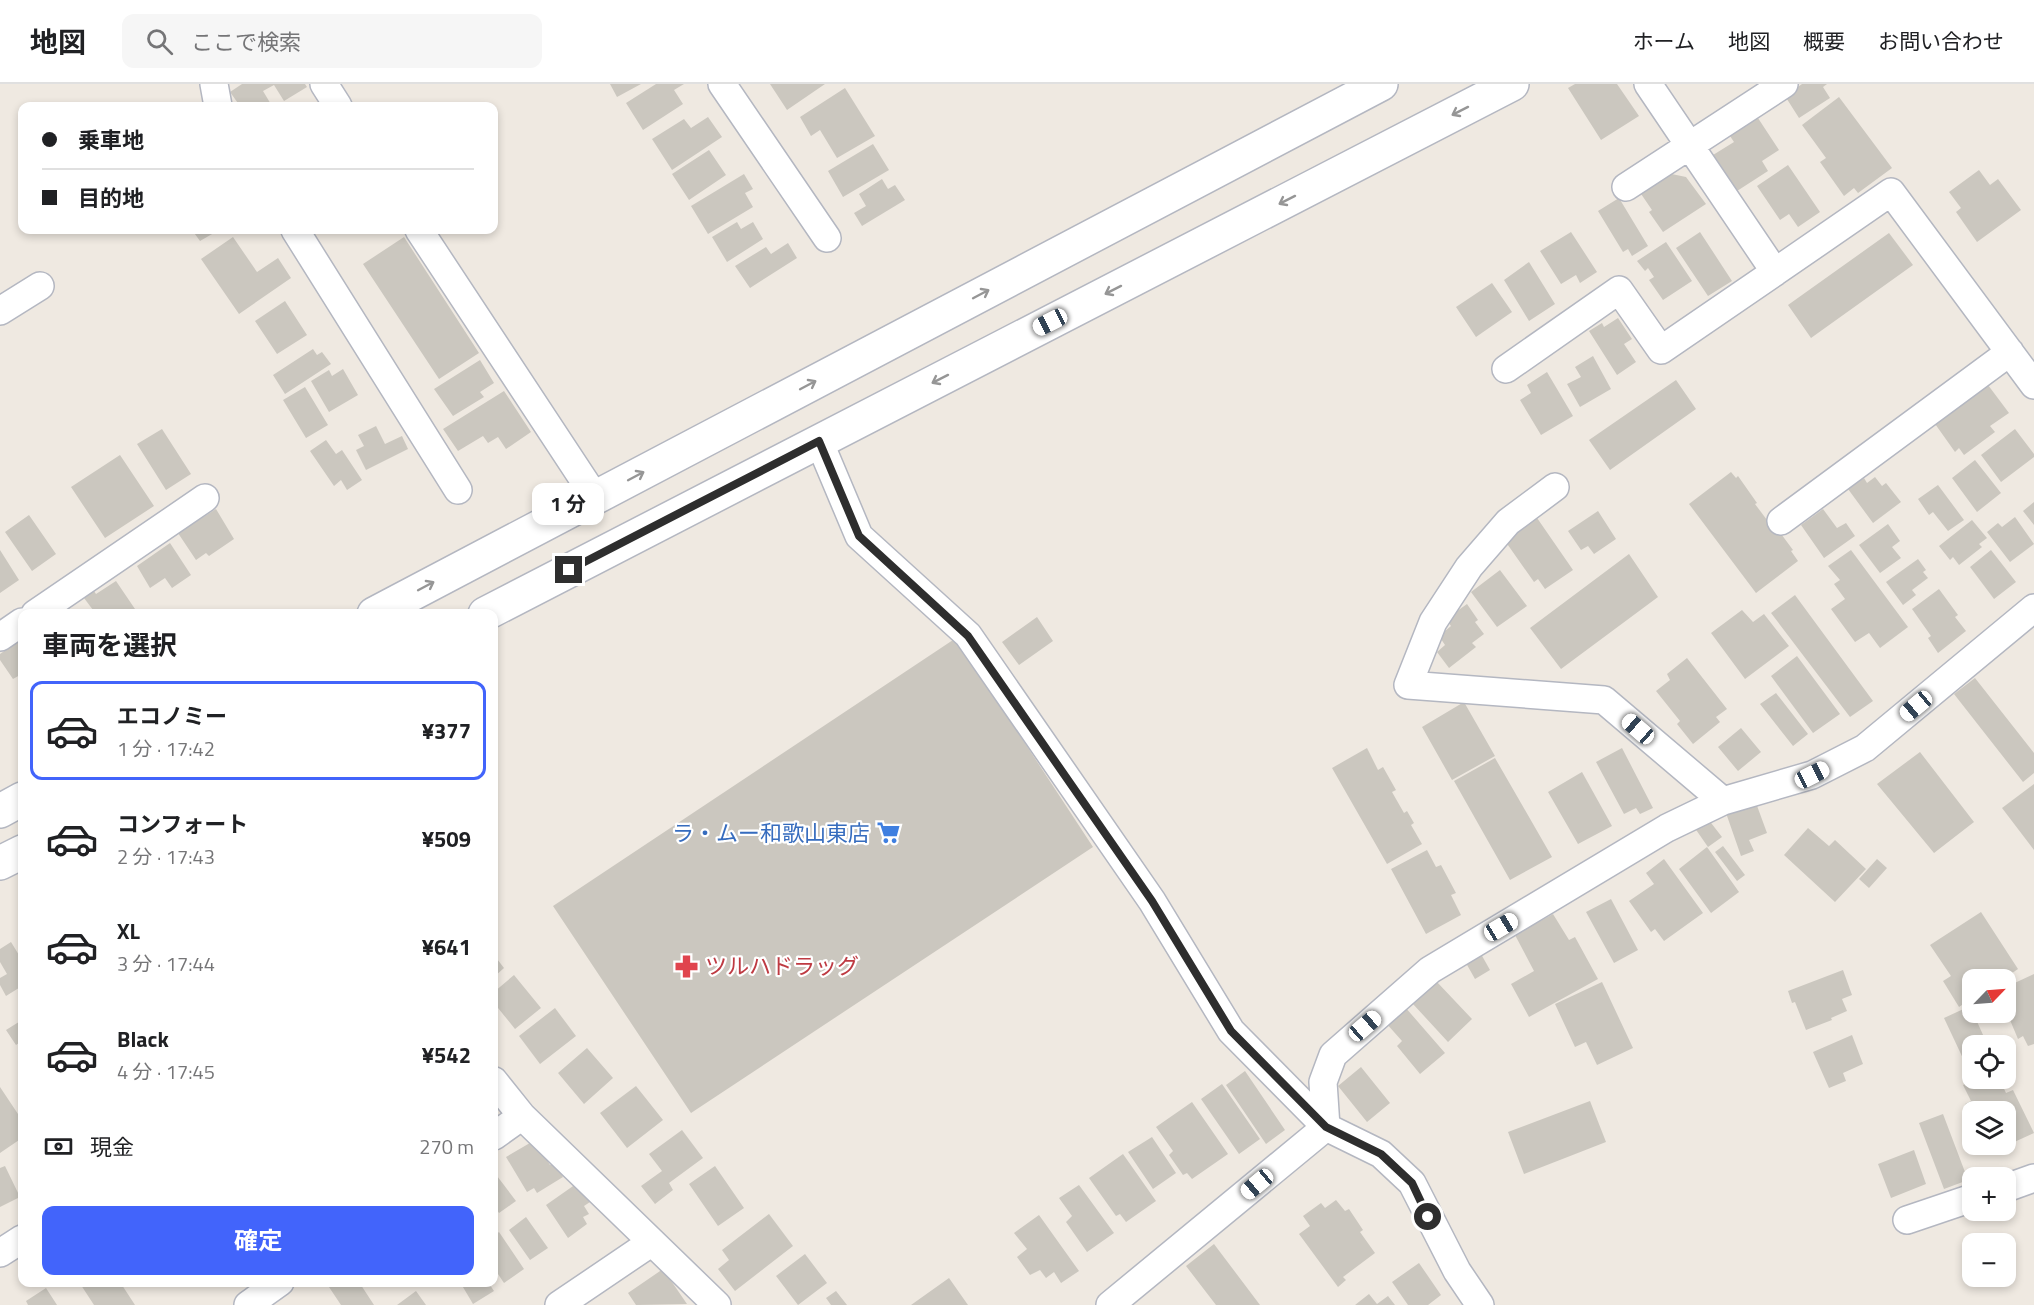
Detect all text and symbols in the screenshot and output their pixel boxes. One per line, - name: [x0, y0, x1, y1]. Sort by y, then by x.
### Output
- search box: [122, 14, 542, 68]
- text: 地図: [30, 20, 86, 63]
- icon: search: [143, 25, 176, 58]
- text: ここで検索: [191, 25, 301, 59]
- text: ホーム: [1633, 25, 1695, 57]
- text: 地図: [1728, 25, 1770, 57]
- text: 概要: [1803, 25, 1845, 57]
- text: お問い合わせ: [1878, 25, 2004, 57]
- one-way arrow: [1452, 105, 1469, 117]
- text: 乗車地: [78, 123, 144, 157]
- text: 目的地: [78, 181, 144, 215]
- one-way arrow: [1278, 195, 1296, 206]
- one-way arrow: [1105, 284, 1123, 296]
- one-way arrow: [972, 288, 989, 300]
- car: [1030, 306, 1070, 338]
- one-way arrow: [932, 373, 949, 385]
- one-way arrow: [799, 379, 817, 390]
- one-way arrow: [626, 470, 644, 481]
- callout: 1 分: [533, 483, 605, 525]
- text: 1 分: [550, 488, 586, 519]
- route end: [555, 556, 582, 583]
- one-way arrow: [417, 580, 434, 592]
- text: 車両を選択: [42, 624, 177, 665]
- car: [1896, 688, 1936, 724]
- text: エコノミー: [117, 699, 227, 733]
- icon: car: [45, 704, 99, 758]
- car: [1619, 710, 1657, 748]
- text: ¥377: [422, 714, 471, 748]
- text: 1 分 · 17:42: [117, 733, 215, 764]
- car: [1792, 759, 1832, 791]
- text: コンフォート: [117, 807, 248, 841]
- icon: car: [45, 812, 99, 866]
- place label: ラ・ムー和歌山東店: [672, 816, 870, 850]
- supermarket icon: ラ・ムー和歌山東店: [875, 820, 901, 846]
- text: ¥509: [422, 822, 471, 856]
- text: 2 分 · 17:43: [117, 841, 215, 872]
- car: [1481, 910, 1521, 944]
- text: XL: [117, 914, 140, 948]
- icon: car: [45, 920, 99, 974]
- text: ¥641: [422, 930, 471, 964]
- text: 3 分 · 17:44: [117, 948, 215, 979]
- place label: ツルハドラッグ: [705, 949, 859, 983]
- pharmacy icon: ツルハドラッグ: [674, 953, 700, 979]
- north arrow: [1962, 969, 2016, 1023]
- map controls: [1962, 969, 2016, 1287]
- car: [1346, 1007, 1384, 1045]
- text: Black: [117, 1022, 169, 1056]
- icon: car: [45, 1028, 99, 1082]
- button: locate: [1962, 1035, 2016, 1089]
- text: ¥542: [422, 1038, 471, 1072]
- text: 4 分 · 17:45: [117, 1056, 215, 1087]
- button: layers: [1962, 1101, 2016, 1155]
- icon: cash: [42, 1130, 75, 1163]
- text: 現金: [90, 1130, 134, 1164]
- text: 270 m: [419, 1131, 474, 1162]
- car: [1237, 1166, 1277, 1202]
- button: +: [1962, 1167, 2016, 1221]
- route start: [1414, 1203, 1441, 1230]
- button: 確定: [42, 1206, 474, 1275]
- button: −: [1962, 1233, 2016, 1287]

